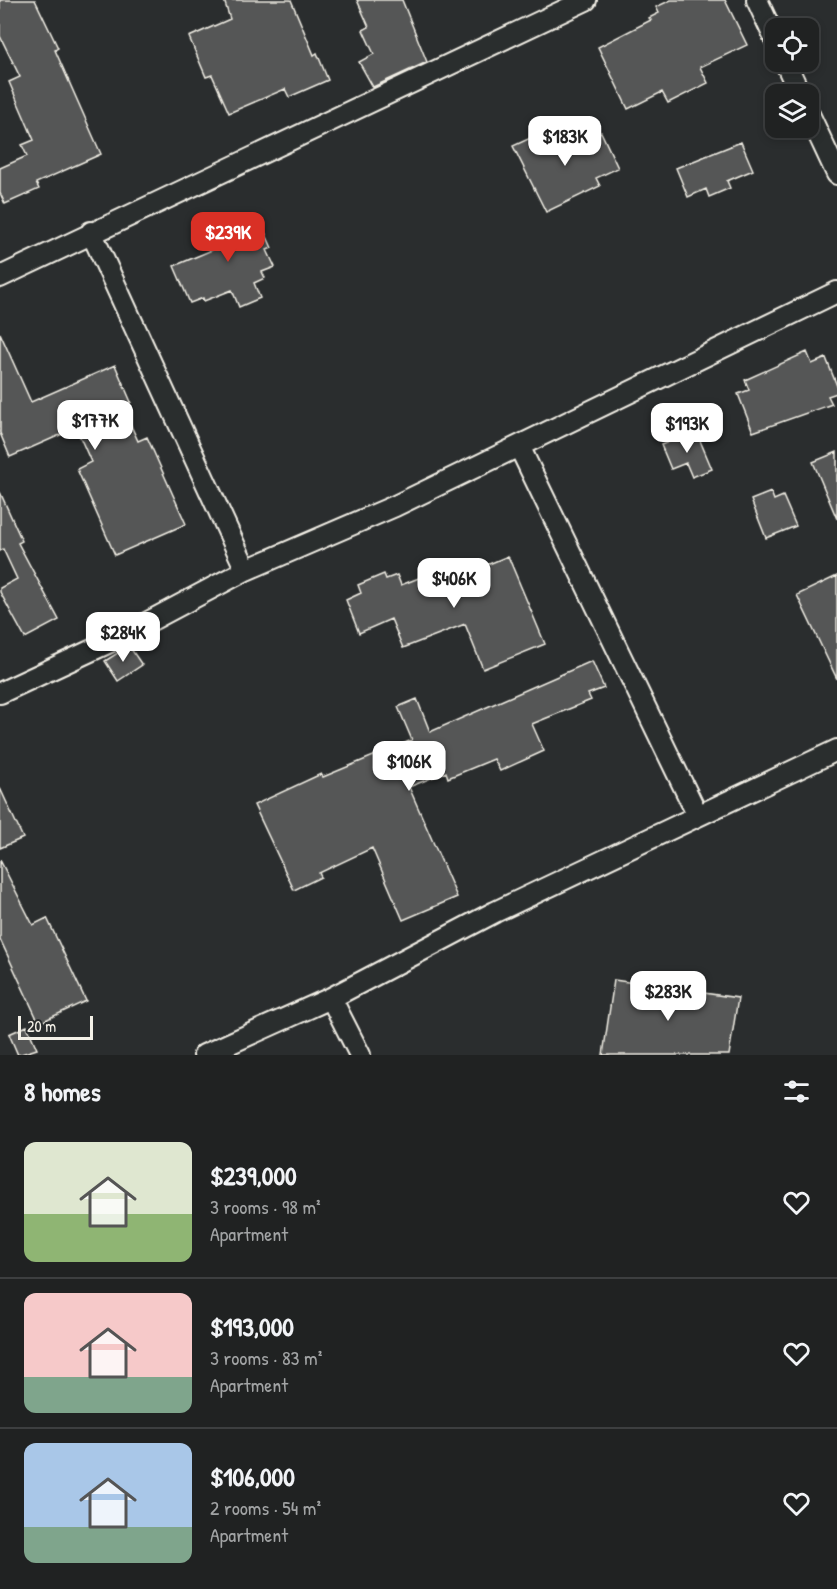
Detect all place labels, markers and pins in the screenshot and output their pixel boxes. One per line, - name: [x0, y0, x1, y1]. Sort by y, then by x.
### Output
- pin: $183K: [523, 116, 607, 167]
- pin: $239K: [186, 212, 270, 263]
- pin: $177K: [53, 400, 137, 451]
- pin: $193K: [645, 403, 729, 454]
- pin: $406K: [412, 558, 496, 609]
- pin: $284K: [81, 612, 165, 663]
- pin: $106K: [367, 741, 451, 792]
- pin: $283K: [626, 971, 710, 1022]

